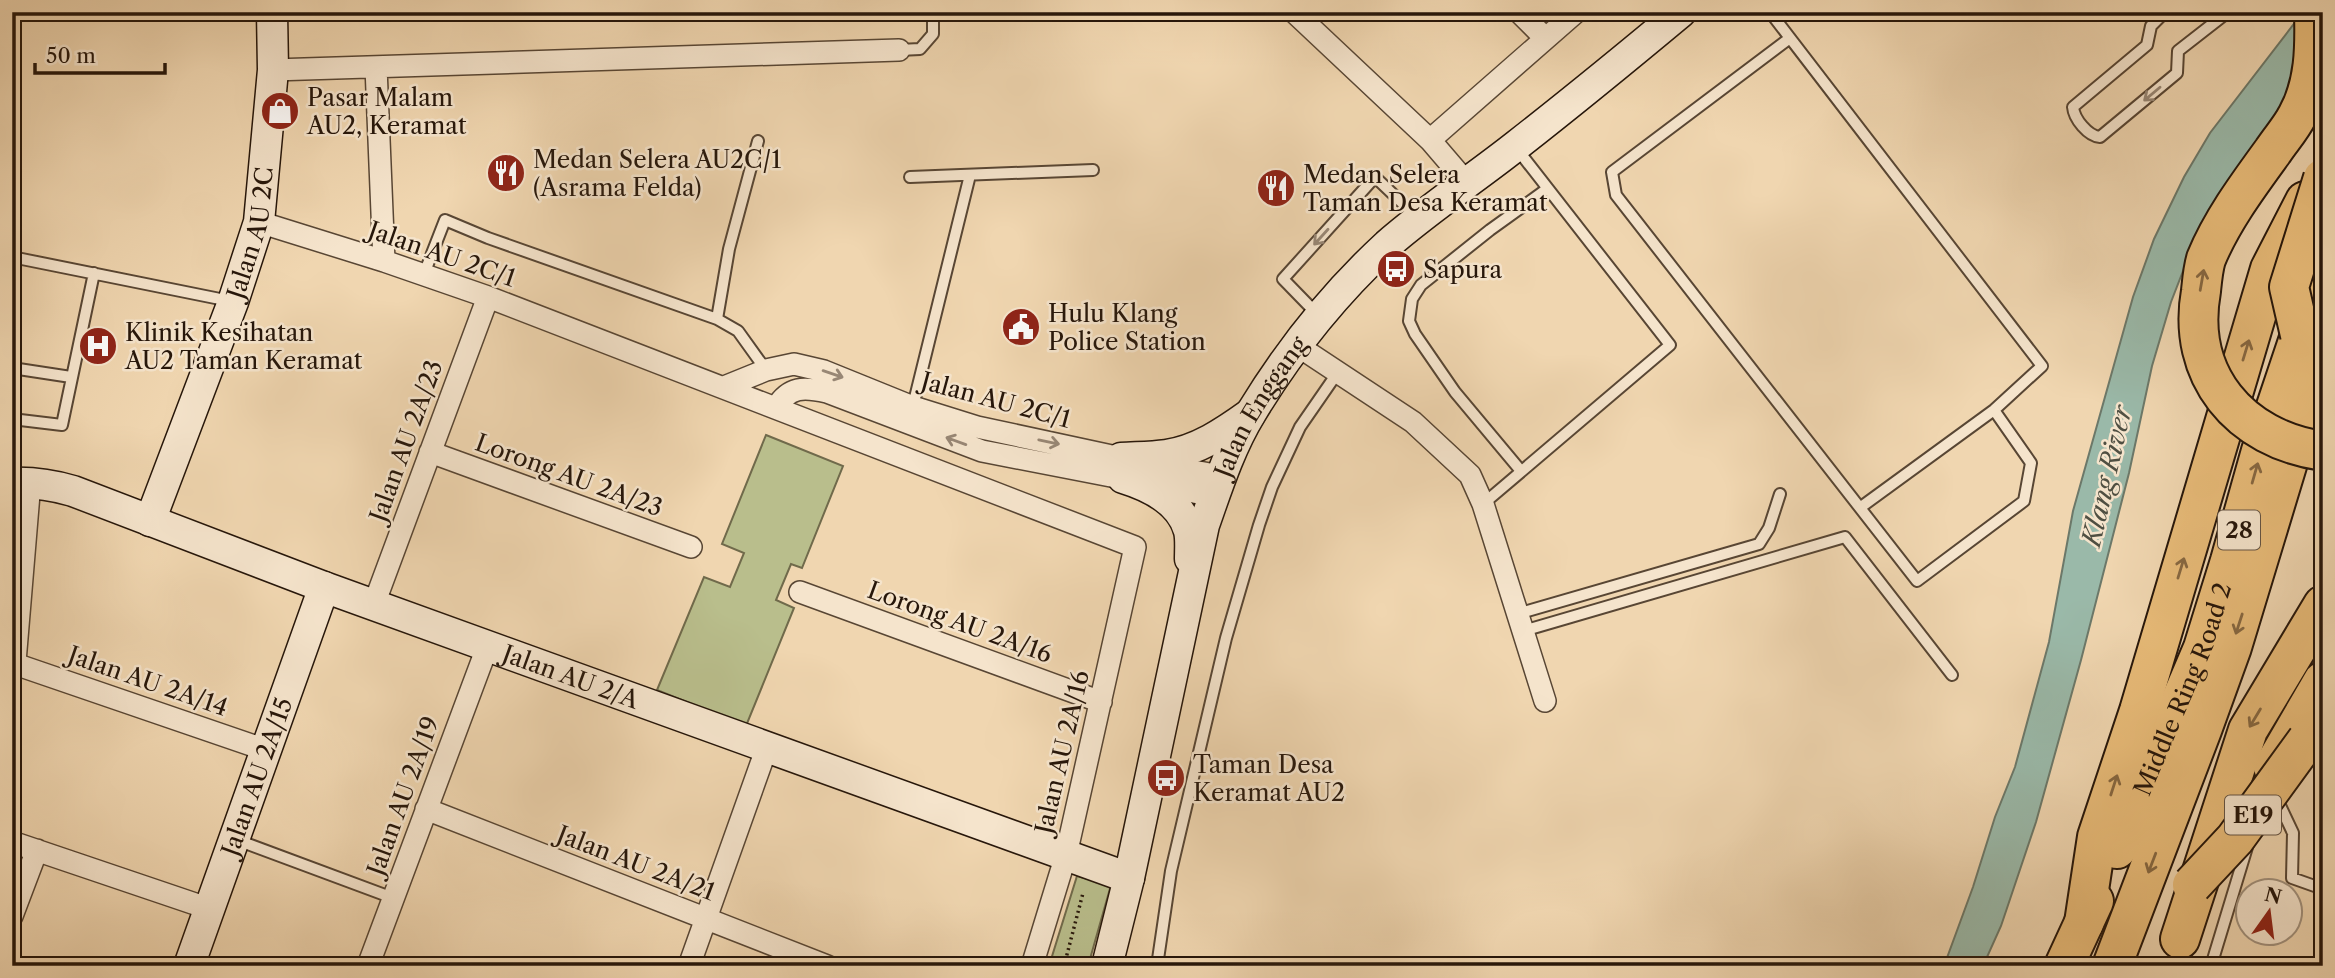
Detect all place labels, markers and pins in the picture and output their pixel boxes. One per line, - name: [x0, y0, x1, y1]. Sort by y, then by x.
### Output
- place label: Pasar Malam AU2, Keramat: [306, 83, 467, 140]
- shop icon: Pasar Malam AU2, Keramat: [259, 90, 301, 132]
- place label: Medan Selera AU2C/1 (Asrama Felda): [533, 145, 781, 202]
- restaurant icon: Medan Selera AU2C/1 (Asrama Felda): [485, 152, 527, 194]
- place label: Medan Selera Taman Desa Keramat: [1303, 160, 1548, 217]
- restaurant icon: Medan Selera Taman Desa Keramat: [1255, 167, 1297, 209]
- bus stop icon: Sapura: [1375, 248, 1417, 290]
- place label: Sapura: [1423, 255, 1502, 284]
- place label: Hulu Klang Police Station: [1048, 299, 1206, 356]
- public building icon: Hulu Klang Police Station: [1000, 306, 1042, 348]
- place label: Klinik Kesihatan AU2 Taman Keramat: [124, 318, 363, 375]
- hospital icon: Klinik Kesihatan AU2 Taman Keramat: [77, 325, 119, 367]
- place label: Taman Desa Keramat AU2: [1193, 750, 1345, 807]
- bus stop icon: Taman Desa Keramat AU2: [1145, 757, 1187, 799]

